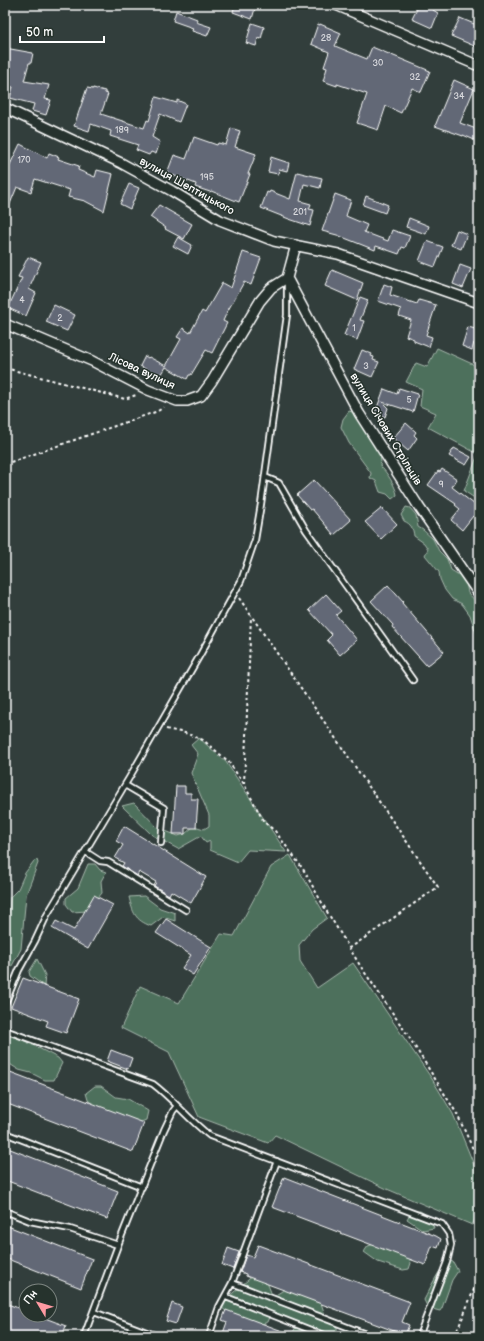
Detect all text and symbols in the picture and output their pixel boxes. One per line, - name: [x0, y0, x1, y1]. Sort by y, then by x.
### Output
- scale bar: [20, 18, 104, 44]
- text: 50 m: [26, 25, 53, 40]
- house number: 28: [321, 33, 331, 44]
- house number: 30: [373, 58, 383, 69]
- house number: 32: [410, 72, 421, 83]
- house number: 34: [453, 91, 465, 102]
- house number: 189: [115, 125, 129, 136]
- house number: 170: [17, 155, 31, 166]
- street label: вулиця Шептицького: [137, 155, 237, 218]
- house number: 195: [200, 172, 214, 183]
- house number: 201: [293, 207, 307, 218]
- house number: 4: [19, 295, 25, 306]
- house number: 2: [57, 313, 63, 324]
- house number: 1: [352, 323, 356, 334]
- street label: Лісова вулиця: [106, 349, 177, 392]
- house number: 3: [363, 361, 369, 372]
- street label: вулиця Січових Стрільців: [347, 371, 425, 488]
- house number: 5: [406, 395, 412, 406]
- house number: 9: [438, 479, 444, 490]
- north arrow: [18, 1283, 58, 1323]
- text: Пн: [21, 1287, 40, 1307]

